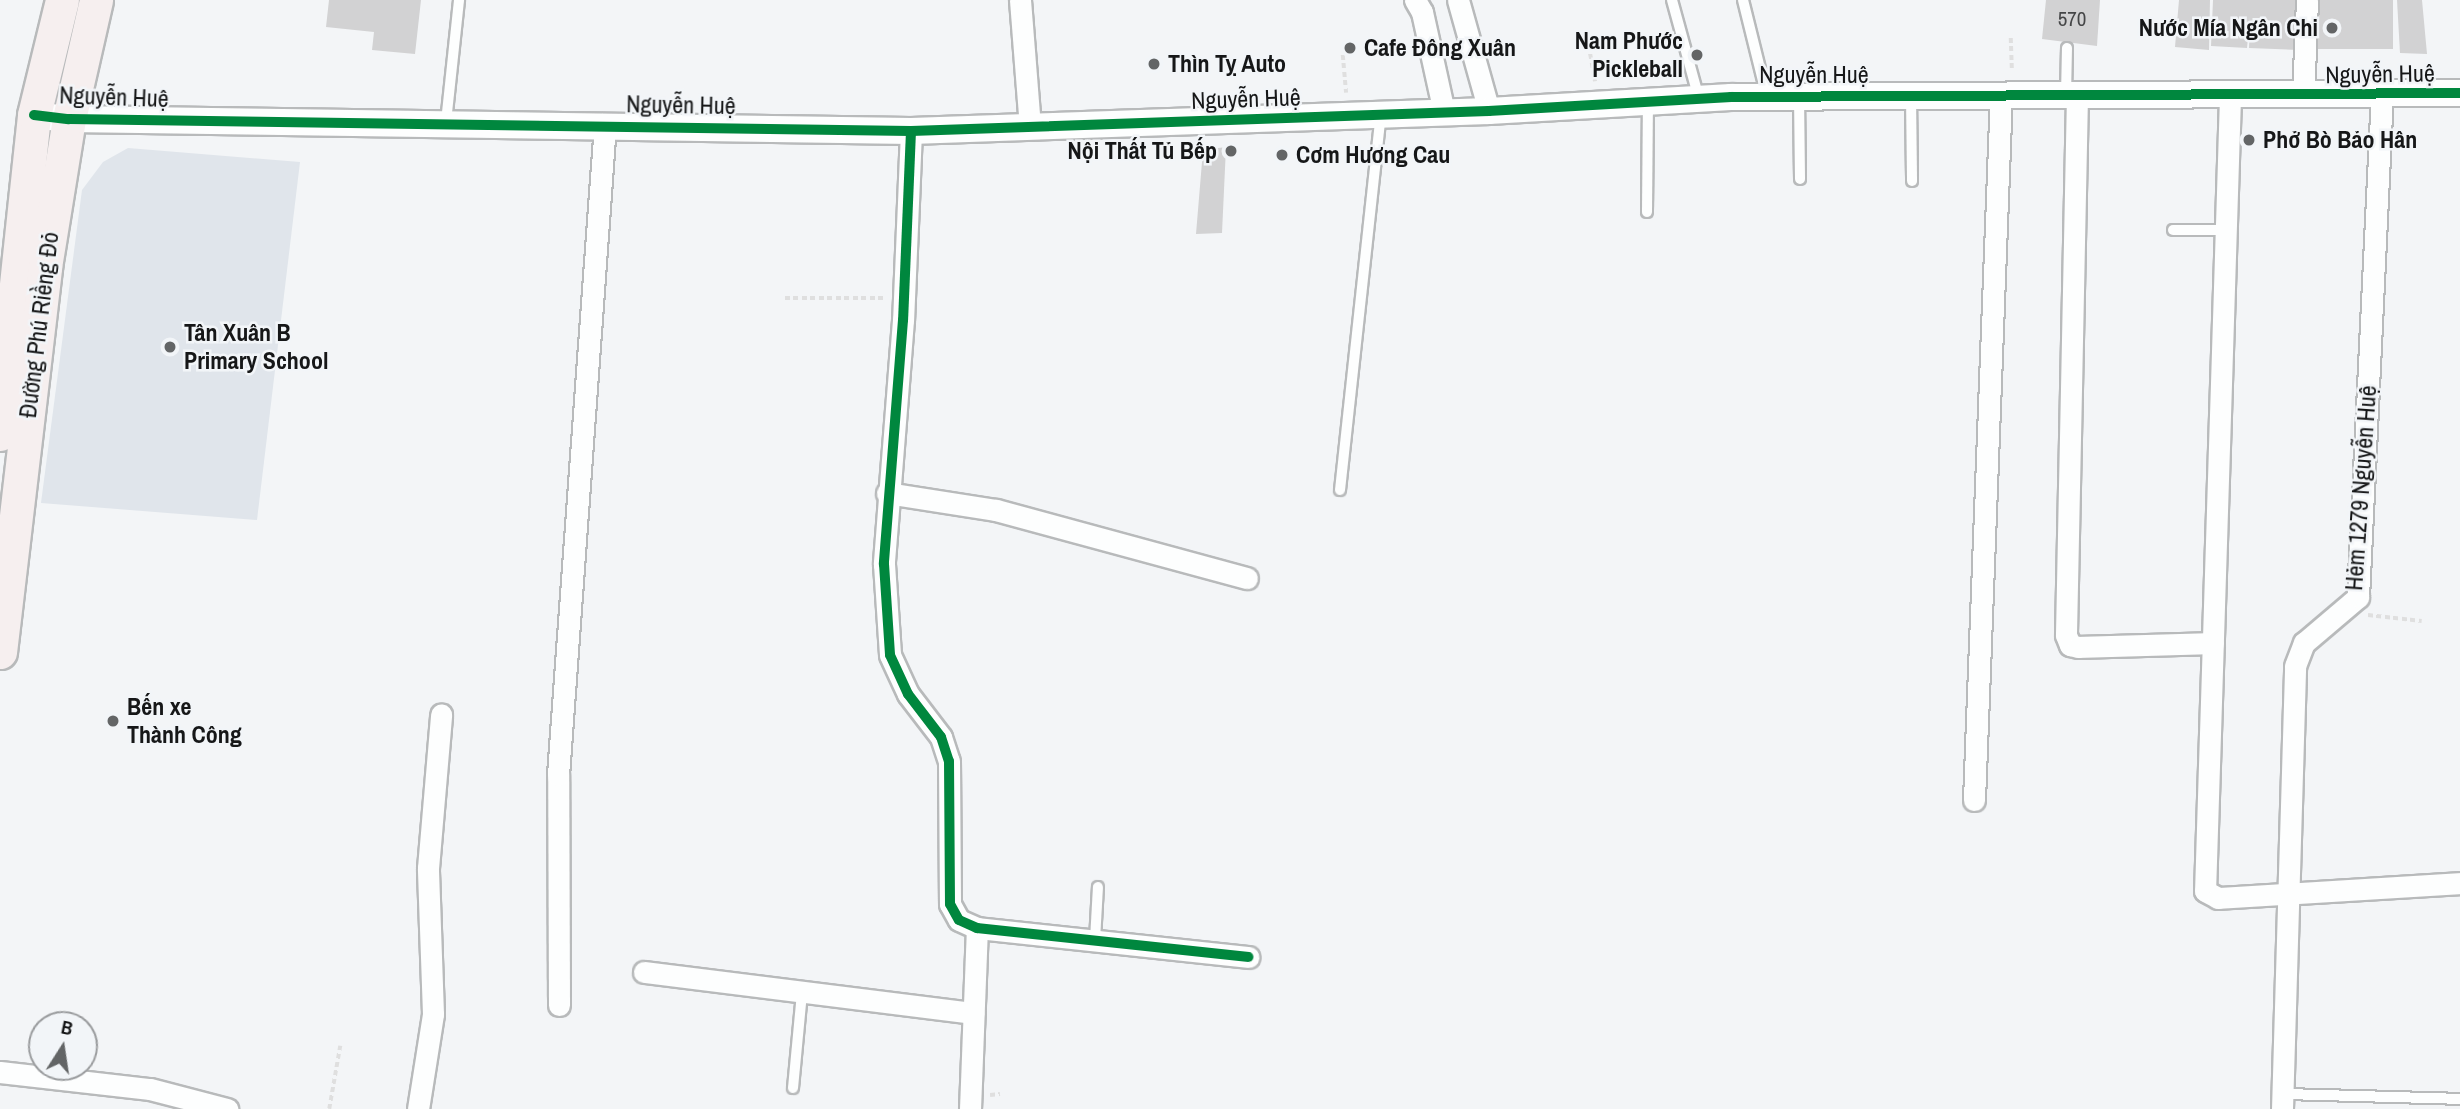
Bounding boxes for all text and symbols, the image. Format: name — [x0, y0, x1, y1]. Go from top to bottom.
house number: 570 — [2058, 6, 2086, 32]
place label: Nước Mía Ngân Chi — [2139, 14, 2318, 42]
marker: Nước Mía Ngân Chi — [2324, 20, 2340, 36]
place label: Nam Phước Pickleball — [1575, 27, 1683, 83]
place label: Cafe Đông Xuân — [1364, 34, 1516, 62]
marker: Cafe Đông Xuân — [1342, 40, 1358, 56]
marker: Nam Phước Pickleball — [1689, 47, 1705, 63]
place label: Thìn Tỵ Auto — [1168, 50, 1287, 78]
marker: Thìn Tỵ Auto — [1146, 56, 1162, 72]
street label: Nguyễn Huệ — [2325, 59, 2435, 89]
street label: Nguyễn Huệ — [1759, 61, 1869, 89]
street label: Nguyễn Huệ — [59, 81, 169, 113]
street label: Nguyễn Huệ — [1191, 83, 1301, 115]
street label: Nguyễn Huệ — [626, 90, 736, 120]
place label: Phở Bò Bảo Hân — [2263, 126, 2417, 154]
marker: Phở Bò Bảo Hân — [2241, 132, 2257, 148]
place label: Nội Thất Tủ Bếp — [1068, 137, 1217, 165]
place label: Cơm Hương Cau — [1296, 141, 1450, 169]
marker: Nội Thất Tủ Bếp — [1223, 143, 1239, 159]
marker: Cơm Hương Cau — [1274, 147, 1290, 163]
street label: Đường Phú Riềng Đỏ — [13, 230, 65, 420]
place label: Tân Xuân B Primary School — [184, 319, 328, 375]
marker: Tân Xuân B Primary School — [162, 339, 178, 355]
street label: Hẻm 1279 Nguyễn Huệ — [2339, 384, 2383, 592]
place label: Bến xe Thành Công — [127, 693, 242, 749]
marker: Bến xe Thành Công — [105, 713, 121, 729]
north arrow — [28, 1011, 98, 1081]
text: B — [59, 1014, 75, 1041]

